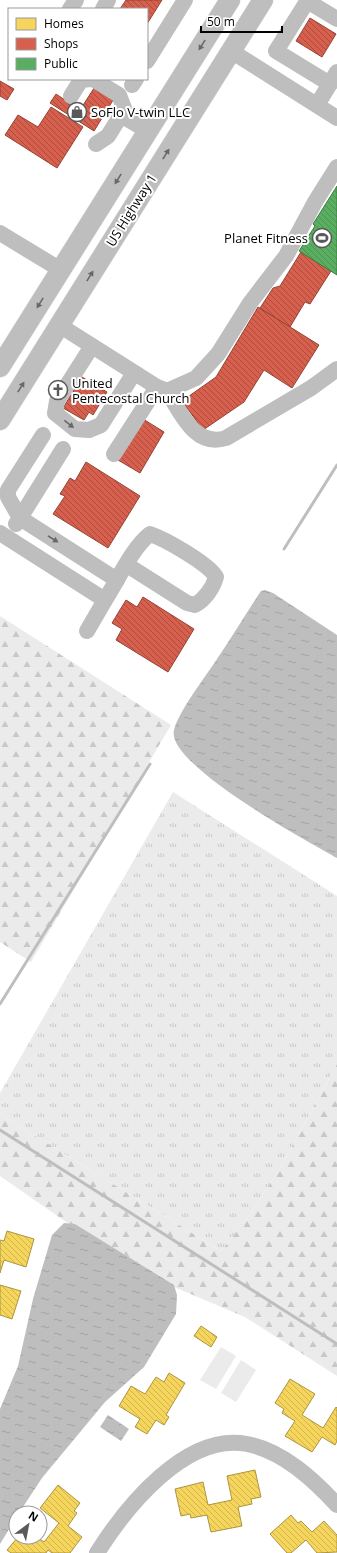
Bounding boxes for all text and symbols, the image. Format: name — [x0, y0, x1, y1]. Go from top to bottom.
legend — [8, 8, 148, 80]
scale bar — [201, 8, 282, 34]
text: 50 m — [207, 13, 235, 30]
text: Homes — [44, 15, 84, 32]
text: Shops — [44, 35, 79, 52]
one-way arrow — [198, 40, 206, 50]
text: Public — [44, 55, 78, 72]
shop icon: SoFlo V-twin LLC — [66, 101, 88, 123]
place label: SoFlo V-twin LLC — [91, 103, 190, 121]
one-way arrow — [162, 149, 170, 159]
street label: US Highway 1 — [102, 170, 160, 250]
one-way arrow — [114, 174, 122, 184]
sports icon: Planet Fitness — [311, 227, 333, 249]
place label: Planet Fitness — [224, 229, 308, 247]
one-way arrow — [86, 270, 93, 282]
one-way arrow — [36, 298, 44, 308]
place label: United Pentecostal Church — [72, 374, 189, 407]
church icon: United Pentecostal Church — [47, 379, 69, 401]
one-way arrow — [17, 381, 24, 392]
one-way arrow — [64, 420, 75, 429]
one-way arrow — [48, 535, 58, 543]
north arrow — [8, 1505, 48, 1545]
text: N — [26, 1507, 41, 1525]

